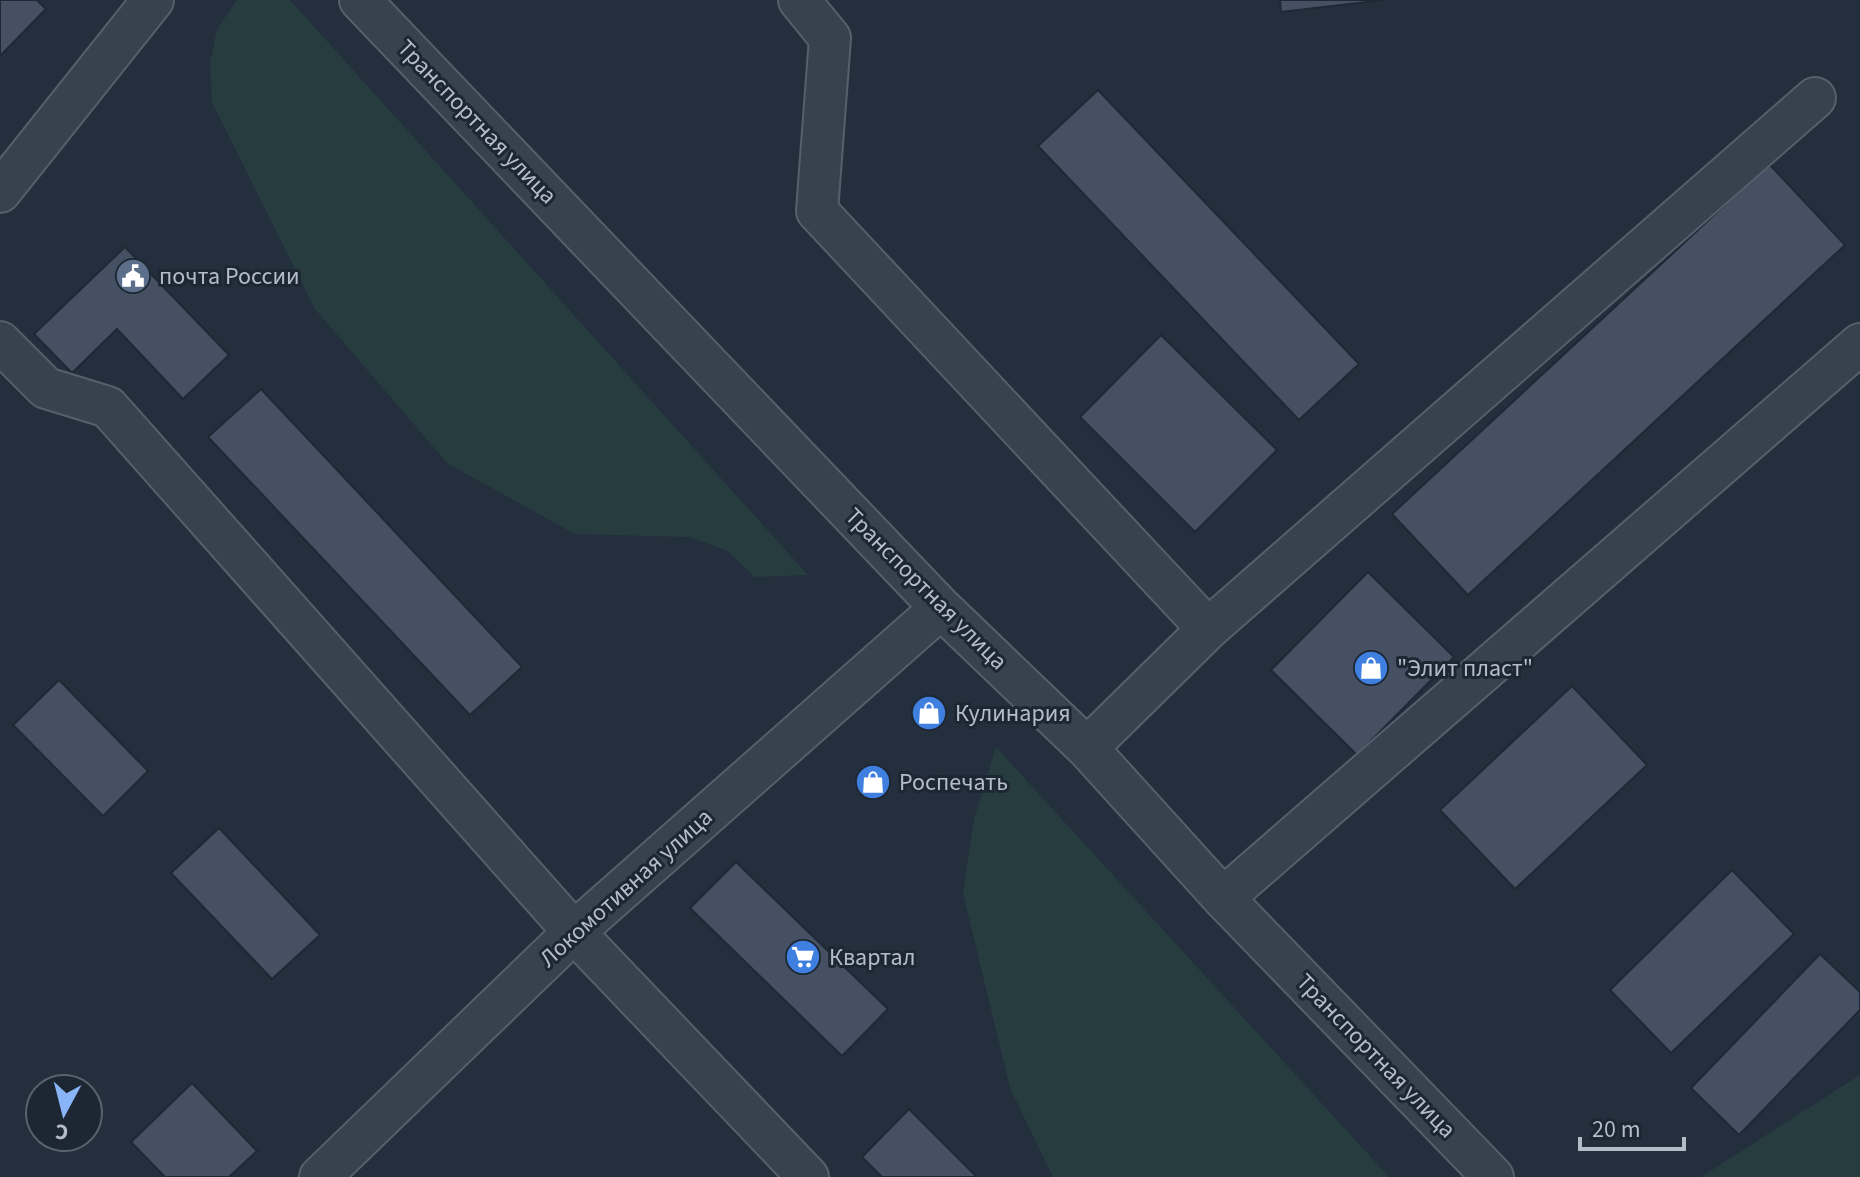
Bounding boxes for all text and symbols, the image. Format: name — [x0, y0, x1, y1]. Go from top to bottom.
street label: Транспортная улица — [389, 32, 565, 212]
public building icon: почта России — [114, 257, 152, 295]
place label: почта России — [159, 259, 300, 294]
street label: Транспортная улица — [837, 500, 1015, 678]
shop icon: "Элит пласт" — [1352, 649, 1390, 687]
place label: "Элит пласт" — [1397, 651, 1533, 686]
shop icon: Кулинария — [910, 694, 948, 732]
place label: Кулинария — [955, 696, 1071, 731]
shop icon: Роспечать — [854, 763, 892, 801]
place label: Роспечать — [899, 765, 1008, 800]
street label: Локомотивная улица — [531, 800, 721, 976]
supermarket icon: Квартал — [784, 938, 822, 976]
place label: Квартал — [829, 940, 915, 975]
street label: Транспортная улица — [1288, 966, 1464, 1146]
north arrow — [24, 1073, 104, 1153]
scale bar — [1580, 1101, 1684, 1151]
text: 20 m — [1592, 1112, 1641, 1147]
text: С — [53, 1115, 70, 1149]

